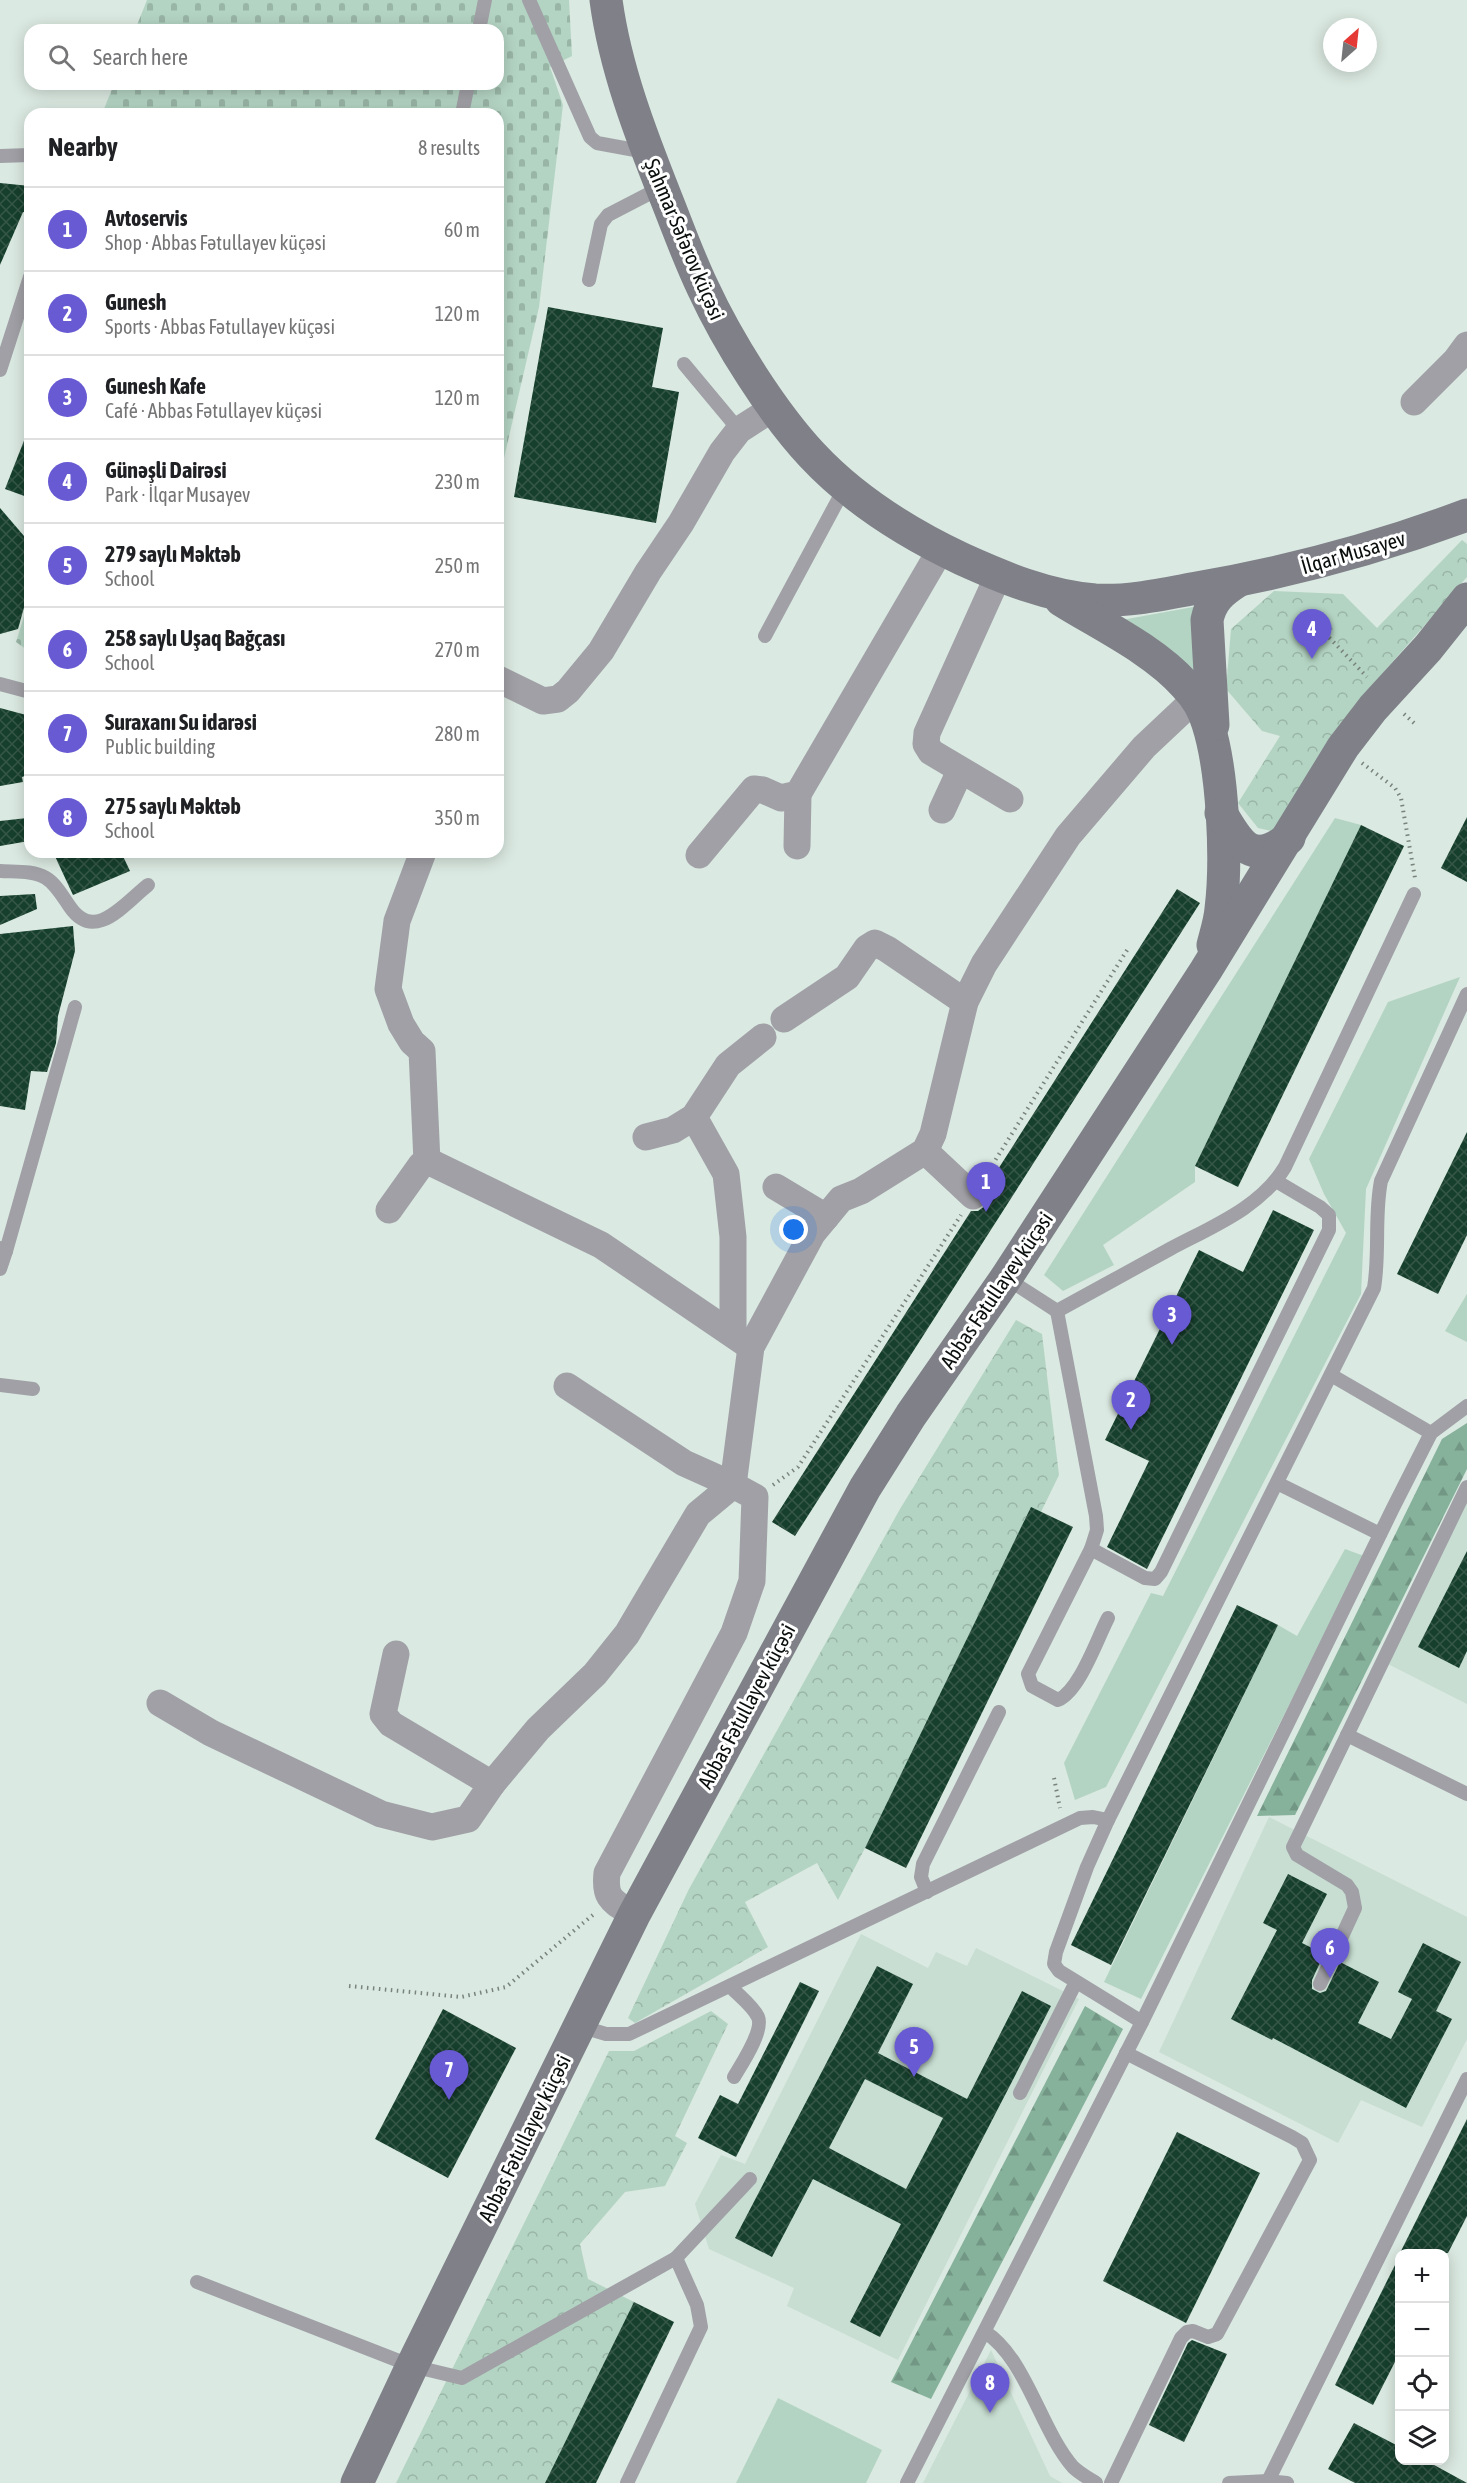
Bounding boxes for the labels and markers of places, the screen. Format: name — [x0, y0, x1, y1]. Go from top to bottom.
pin: 4 — [1292, 610, 1332, 659]
pin: 1 — [966, 1162, 1006, 1212]
pin: 3 — [1152, 1296, 1192, 1345]
pin: 2 — [1112, 1380, 1150, 1430]
pin: 6 — [1310, 1928, 1350, 1978]
pin: 5 — [894, 2028, 934, 2077]
pin: 7 — [430, 2050, 468, 2100]
pin: 8 — [970, 2364, 1010, 2413]

